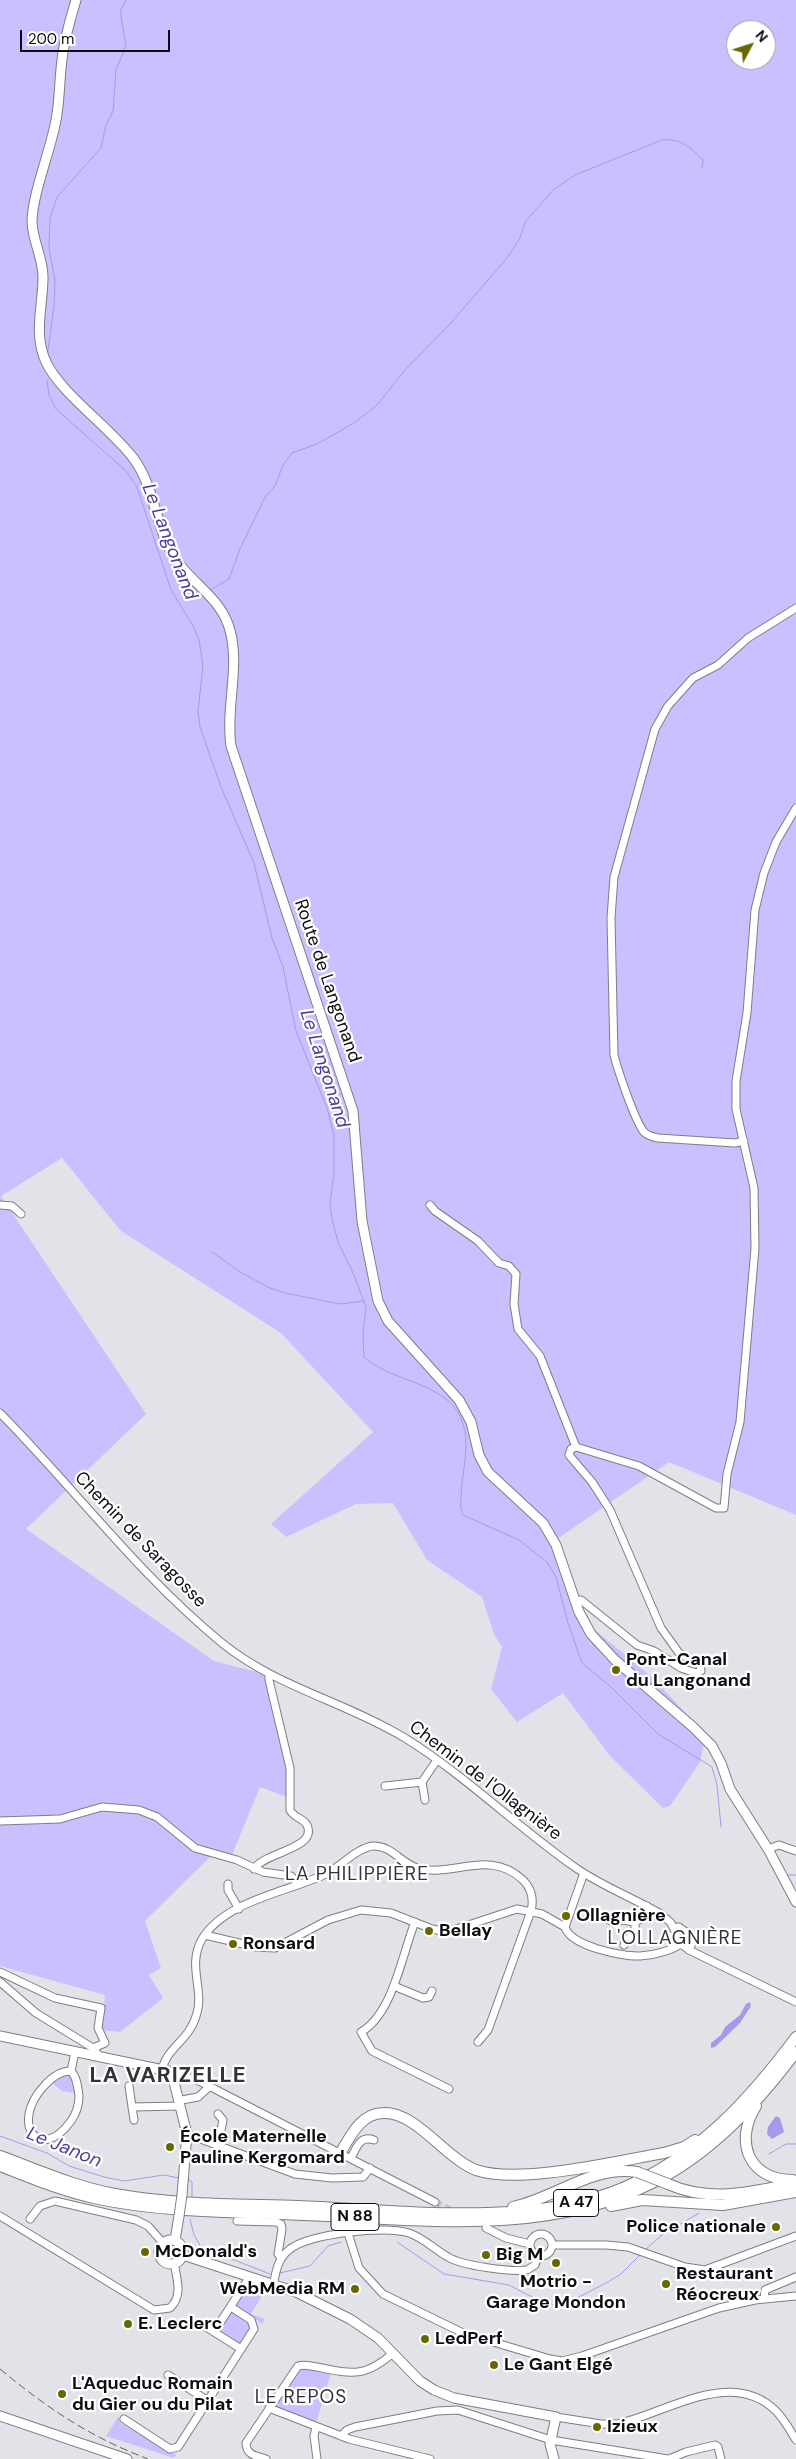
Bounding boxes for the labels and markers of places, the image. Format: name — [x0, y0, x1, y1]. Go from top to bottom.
place label: Pont-Canal du Langonand — [626, 1649, 751, 1692]
marker: Pont-Canal du Langonand — [610, 1664, 622, 1676]
place label: Ollagnière — [576, 1905, 666, 1927]
marker: Ollagnière — [560, 1910, 572, 1922]
place label: Bellay — [439, 1920, 492, 1942]
marker: Bellay — [423, 1925, 435, 1937]
place label: Ronsard — [243, 1933, 315, 1955]
marker: Ronsard — [227, 1938, 239, 1950]
place label: École Maternelle Pauline Kergomard — [180, 2126, 345, 2168]
marker: École Maternelle Pauline Kergomard — [164, 2141, 176, 2153]
place label: Police nationale — [626, 2216, 766, 2238]
marker: Police nationale — [770, 2221, 782, 2233]
place label: McDonald's — [155, 2241, 257, 2263]
place label: Big M — [496, 2244, 543, 2266]
marker: McDonald's — [139, 2246, 151, 2258]
marker: Big M — [480, 2249, 492, 2261]
marker: Motrio - Garage Mondon — [550, 2257, 562, 2269]
place label: Restaurant Réocreux — [676, 2263, 773, 2306]
place label: Motrio - Garage Mondon — [486, 2271, 626, 2314]
place label: WebMedia RM — [219, 2278, 345, 2300]
marker: Restaurant Réocreux — [660, 2278, 672, 2290]
marker: WebMedia RM — [349, 2283, 361, 2295]
place label: E. Leclerc — [138, 2313, 222, 2335]
marker: E. Leclerc — [122, 2318, 134, 2330]
place label: LedPerf — [435, 2328, 503, 2350]
marker: LedPerf — [419, 2333, 431, 2345]
place label: Le Gant Elgé — [504, 2354, 613, 2376]
marker: Le Gant Elgé — [488, 2359, 500, 2371]
place label: L'Aqueduc Romain du Gier ou du Pilat — [72, 2373, 233, 2416]
marker: L'Aqueduc Romain du Gier ou du Pilat — [56, 2388, 68, 2400]
place label: Izieux — [607, 2416, 658, 2438]
marker: Izieux — [591, 2421, 603, 2433]

